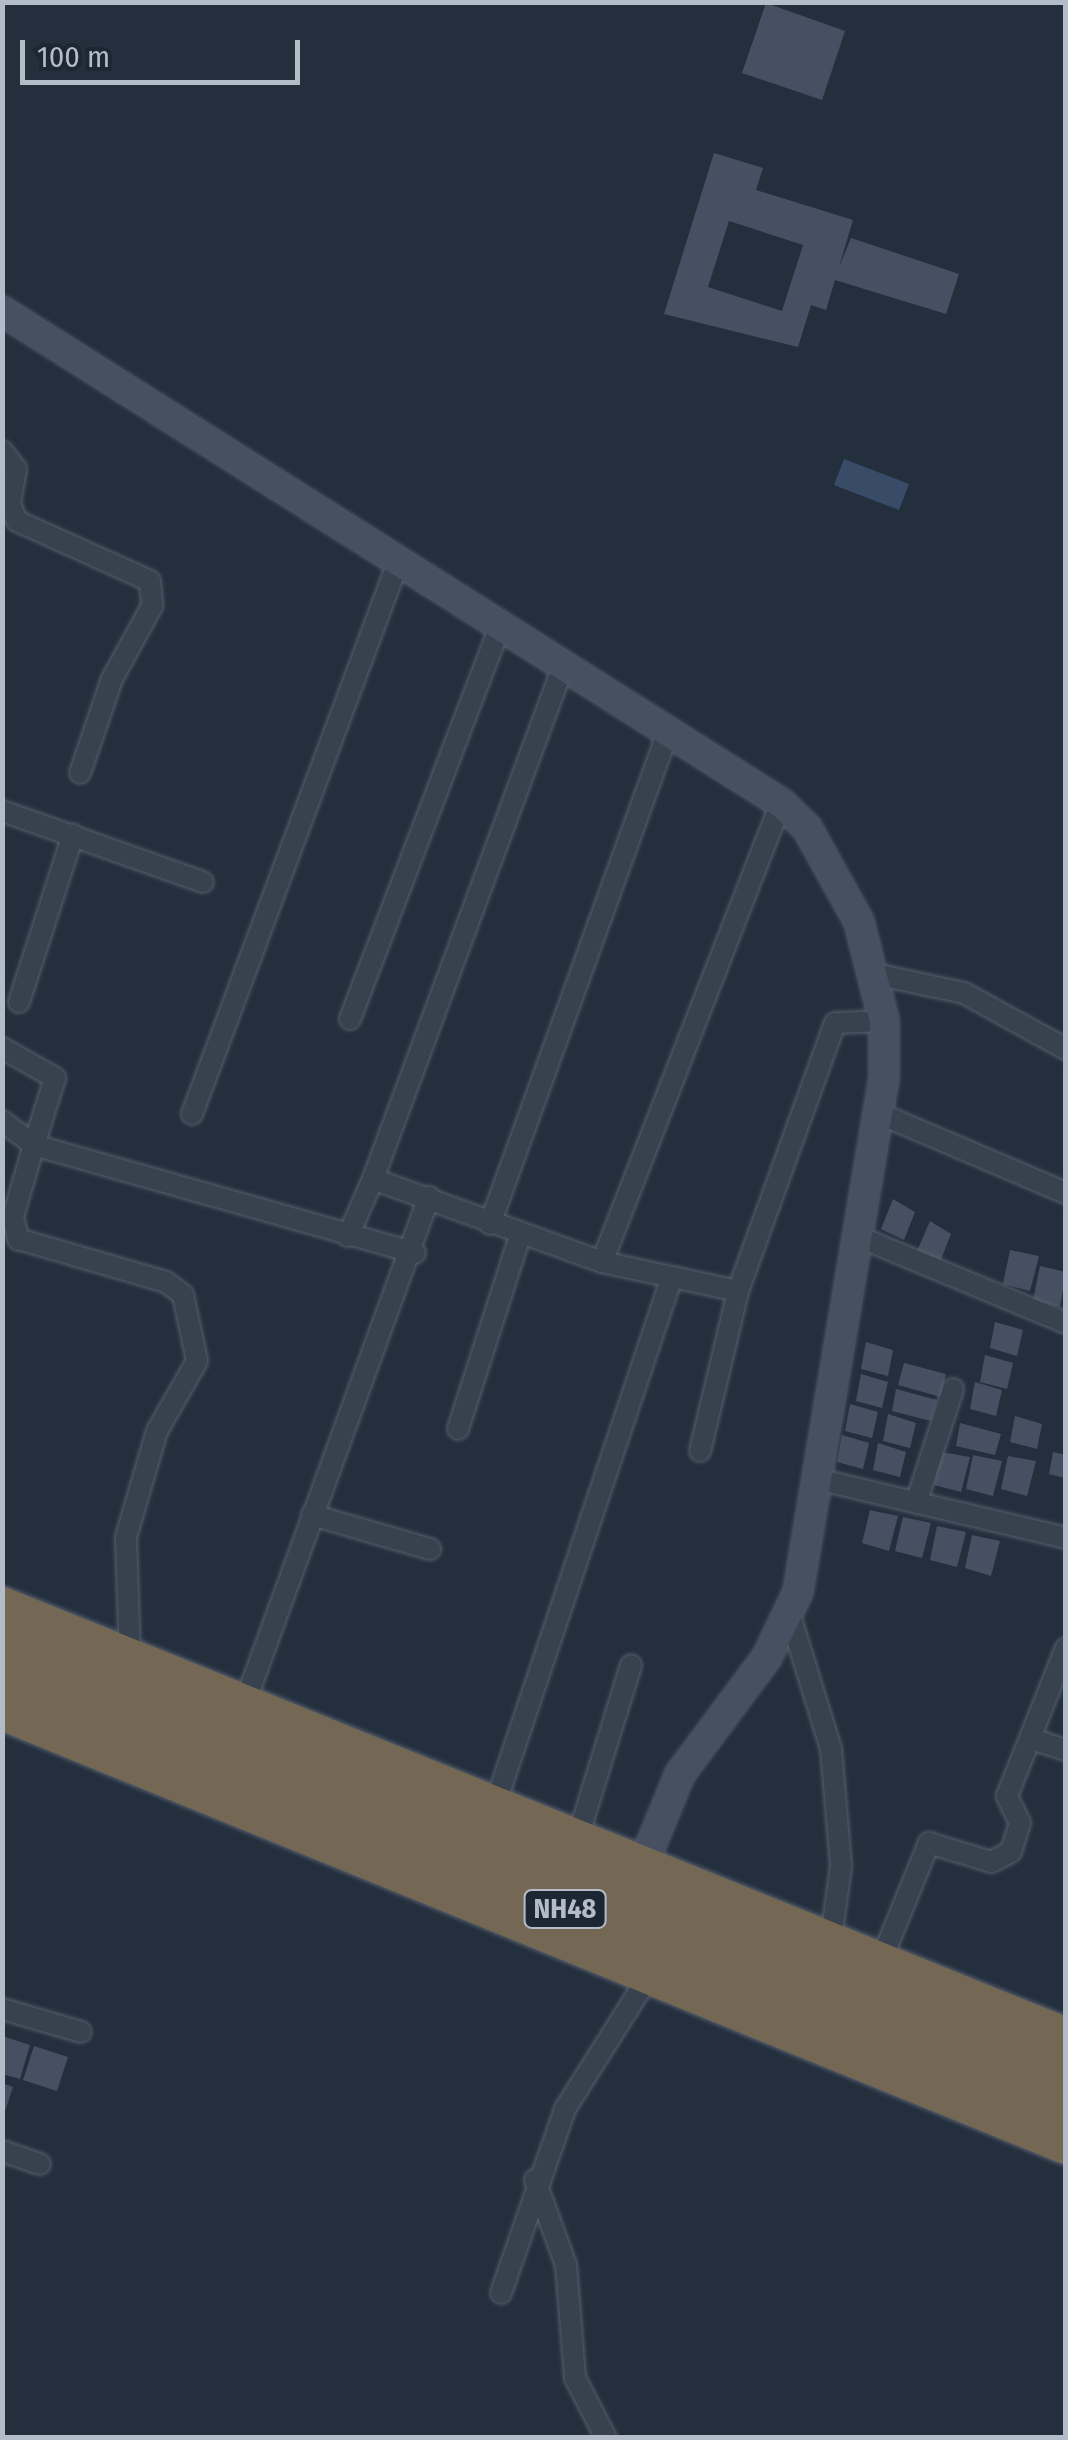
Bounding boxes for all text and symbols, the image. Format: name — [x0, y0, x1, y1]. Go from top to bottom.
scale bar — [25, 20, 305, 82]
text: 100 m — [37, 39, 110, 75]
road number: NH48 — [522, 1886, 608, 1932]

